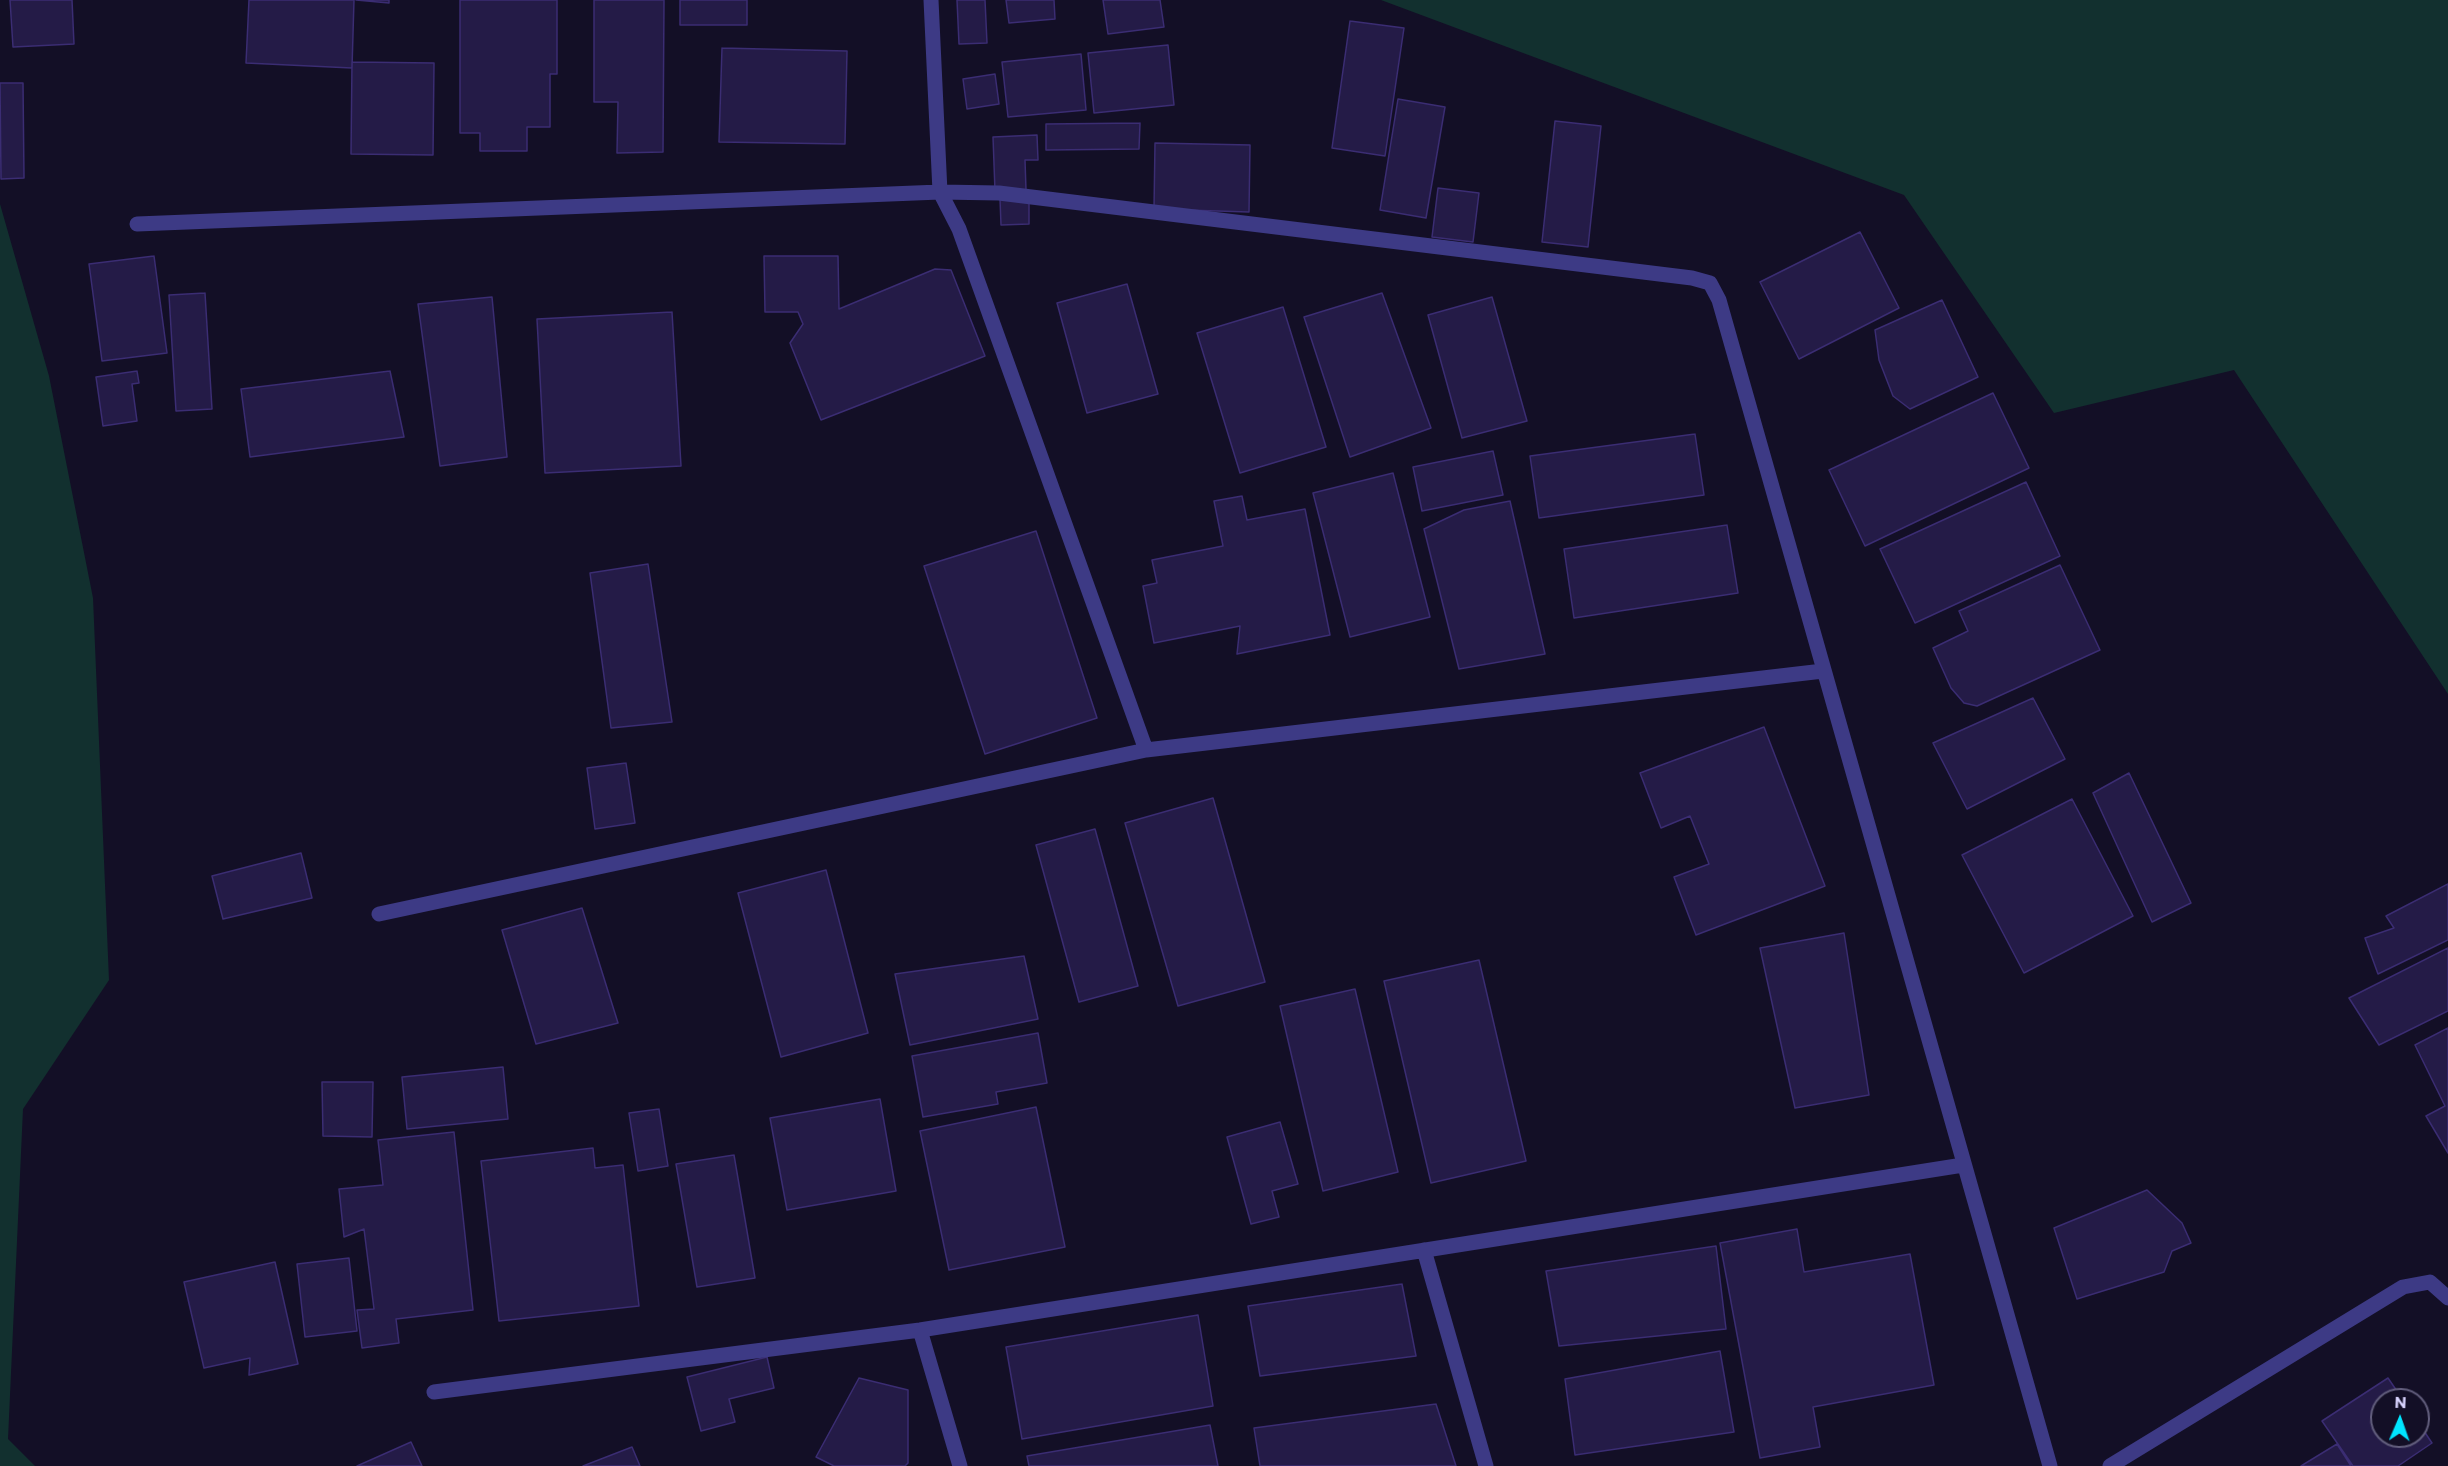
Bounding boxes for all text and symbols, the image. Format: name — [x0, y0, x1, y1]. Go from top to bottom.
north arrow — [2370, 1388, 2430, 1448]
text: N — [2394, 1392, 2407, 1411]

